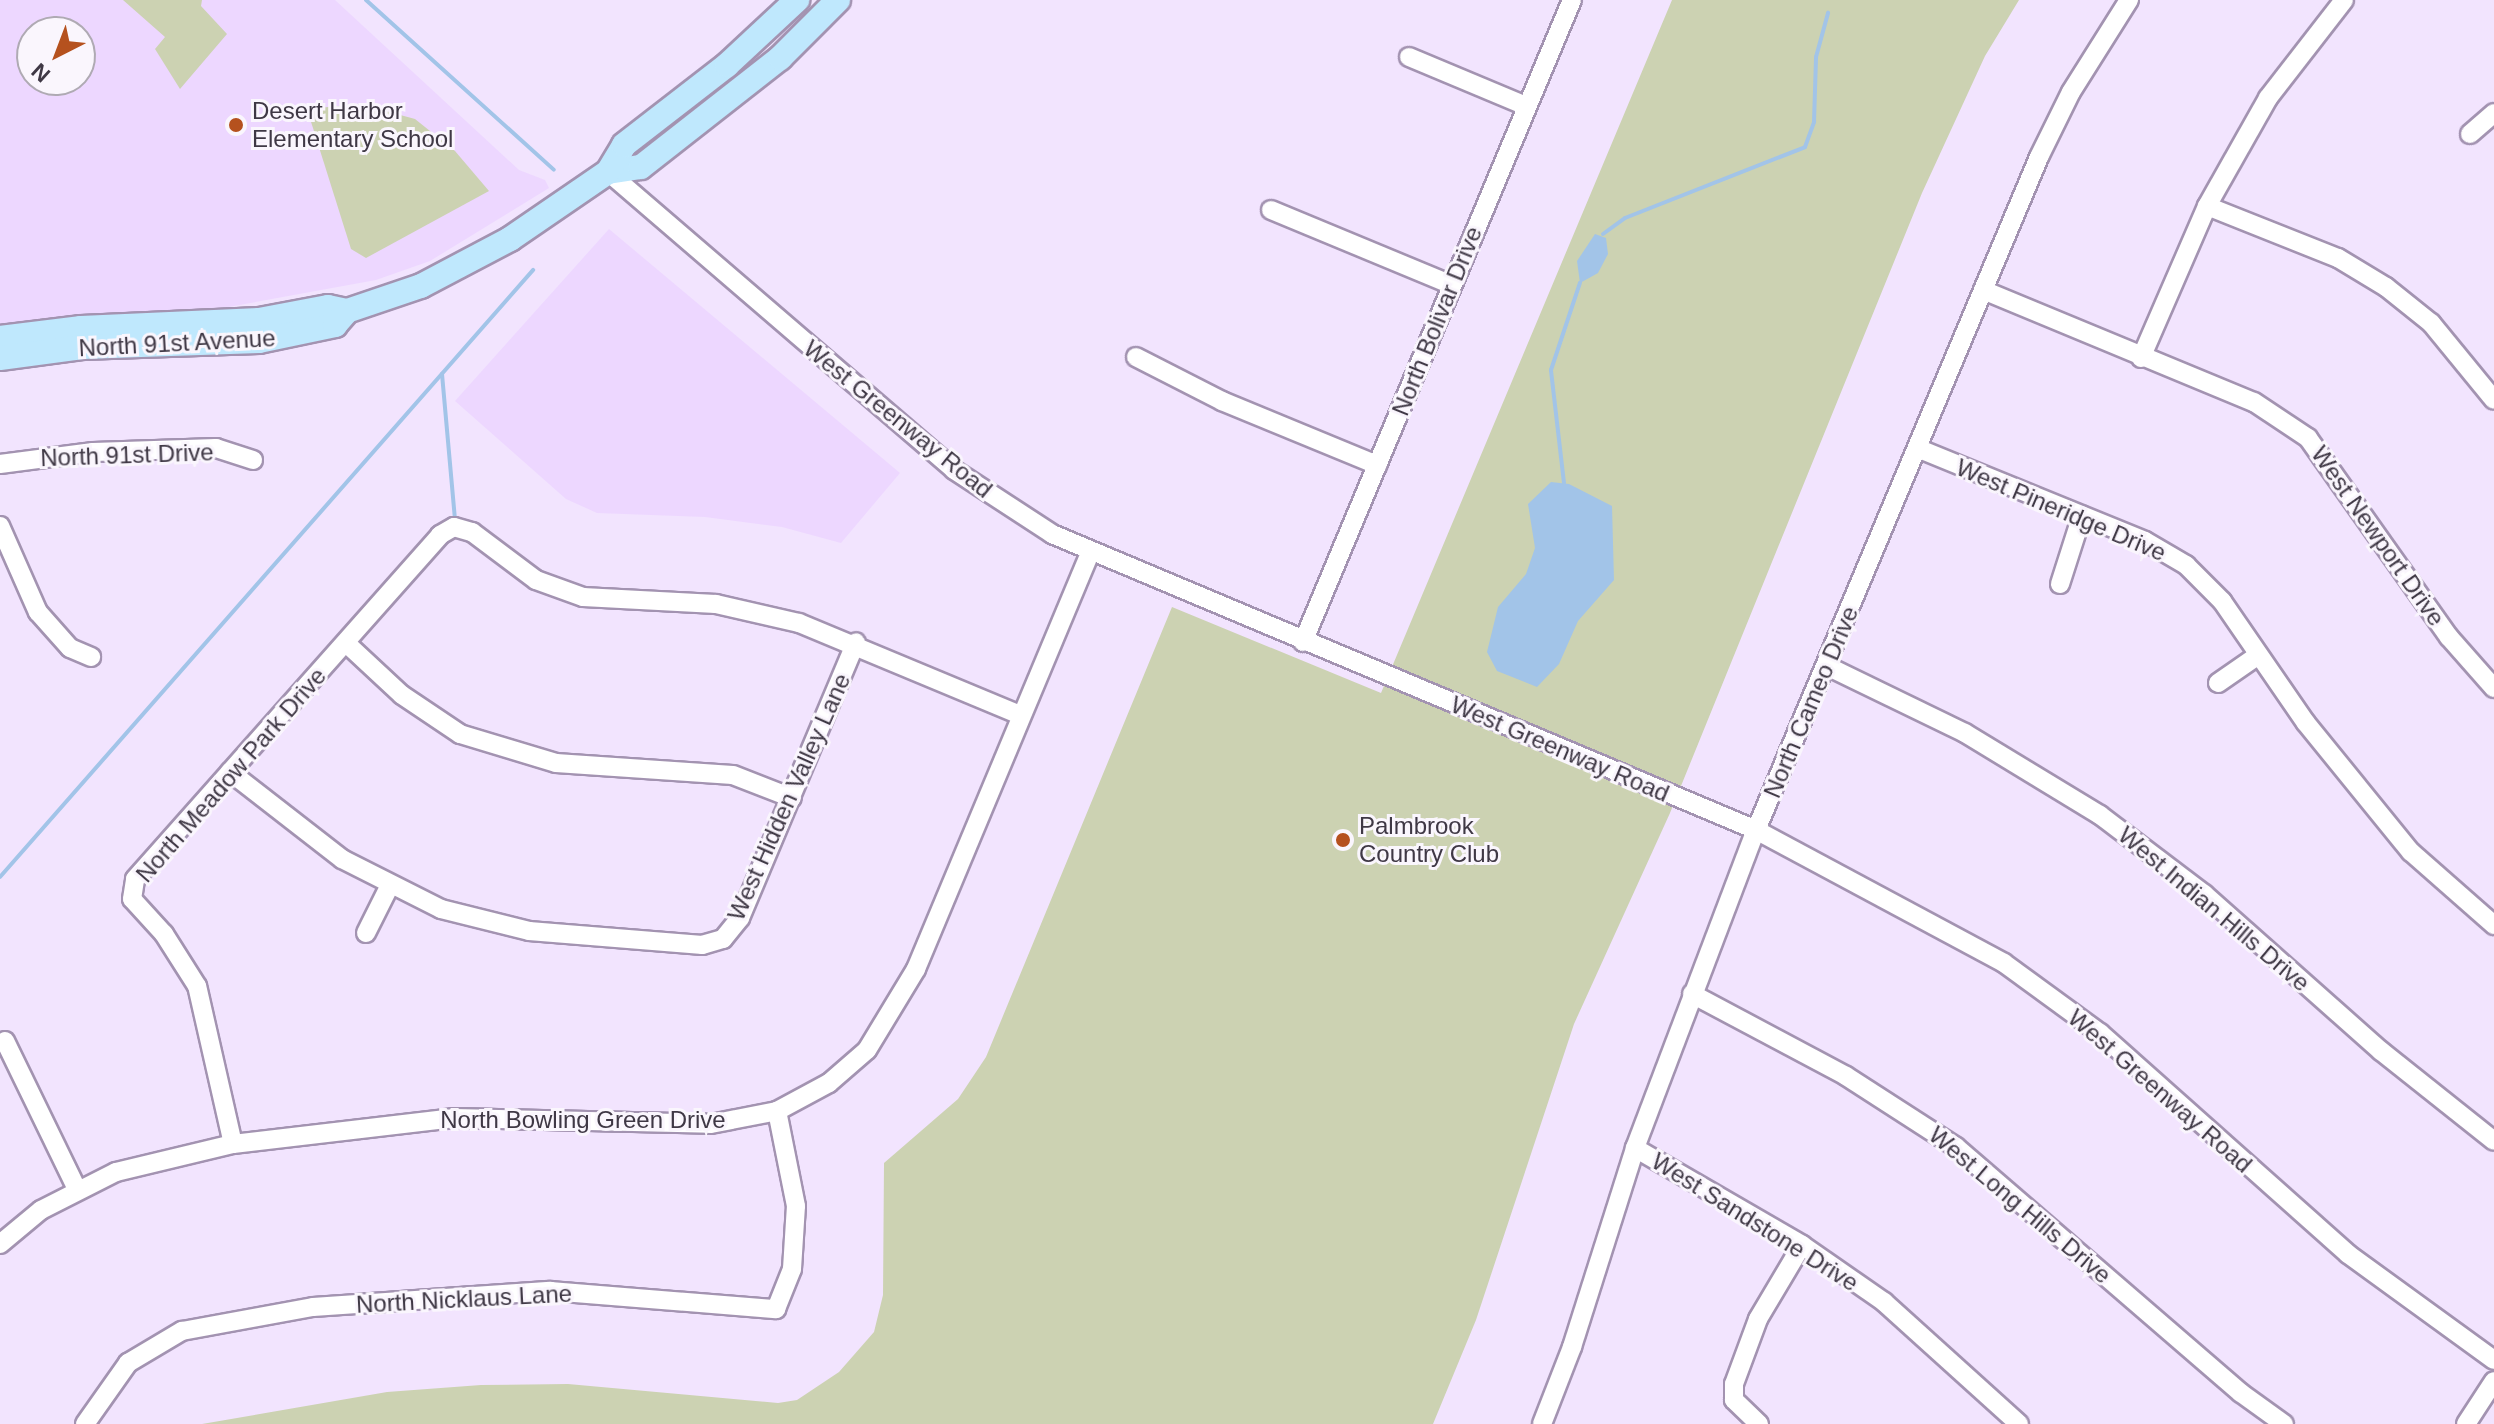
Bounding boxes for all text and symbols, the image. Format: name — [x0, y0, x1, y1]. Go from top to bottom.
north arrow — [16, 16, 96, 96]
text: N — [27, 58, 55, 87]
place label: Desert Harbor Elementary School — [252, 97, 453, 153]
marker: Desert Harbor Elementary School — [227, 116, 245, 134]
street label: North Bolivar Drive — [1386, 222, 1488, 420]
street label: North 91st Avenue — [77, 323, 277, 363]
street label: West Greenway Road — [798, 334, 998, 504]
street label: North 91st Drive — [40, 438, 214, 472]
street label: West Newport Drive — [2305, 441, 2451, 631]
street label: West Pineridge Drive — [1952, 453, 2170, 567]
street label: North Cameo Drive — [1758, 602, 1864, 802]
street label: North Meadow Park Drive — [130, 662, 332, 888]
street label: West Hidden Valley Lane — [721, 669, 857, 925]
street label: West Greenway Road — [1447, 690, 1673, 808]
place label: Palmbrook Country Club — [1359, 812, 1499, 868]
street label: West Indian Hills Drive — [2112, 821, 2316, 997]
marker: Palmbrook Country Club — [1334, 831, 1352, 849]
street label: West Greenway Road — [2062, 1003, 2258, 1179]
street label: North Bowling Green Drive — [440, 1106, 726, 1134]
street label: West Long Hills Drive — [1923, 1120, 2117, 1290]
street label: West Sandstone Drive — [1646, 1147, 1864, 1297]
street label: North Nicklaus Lane — [355, 1279, 573, 1319]

